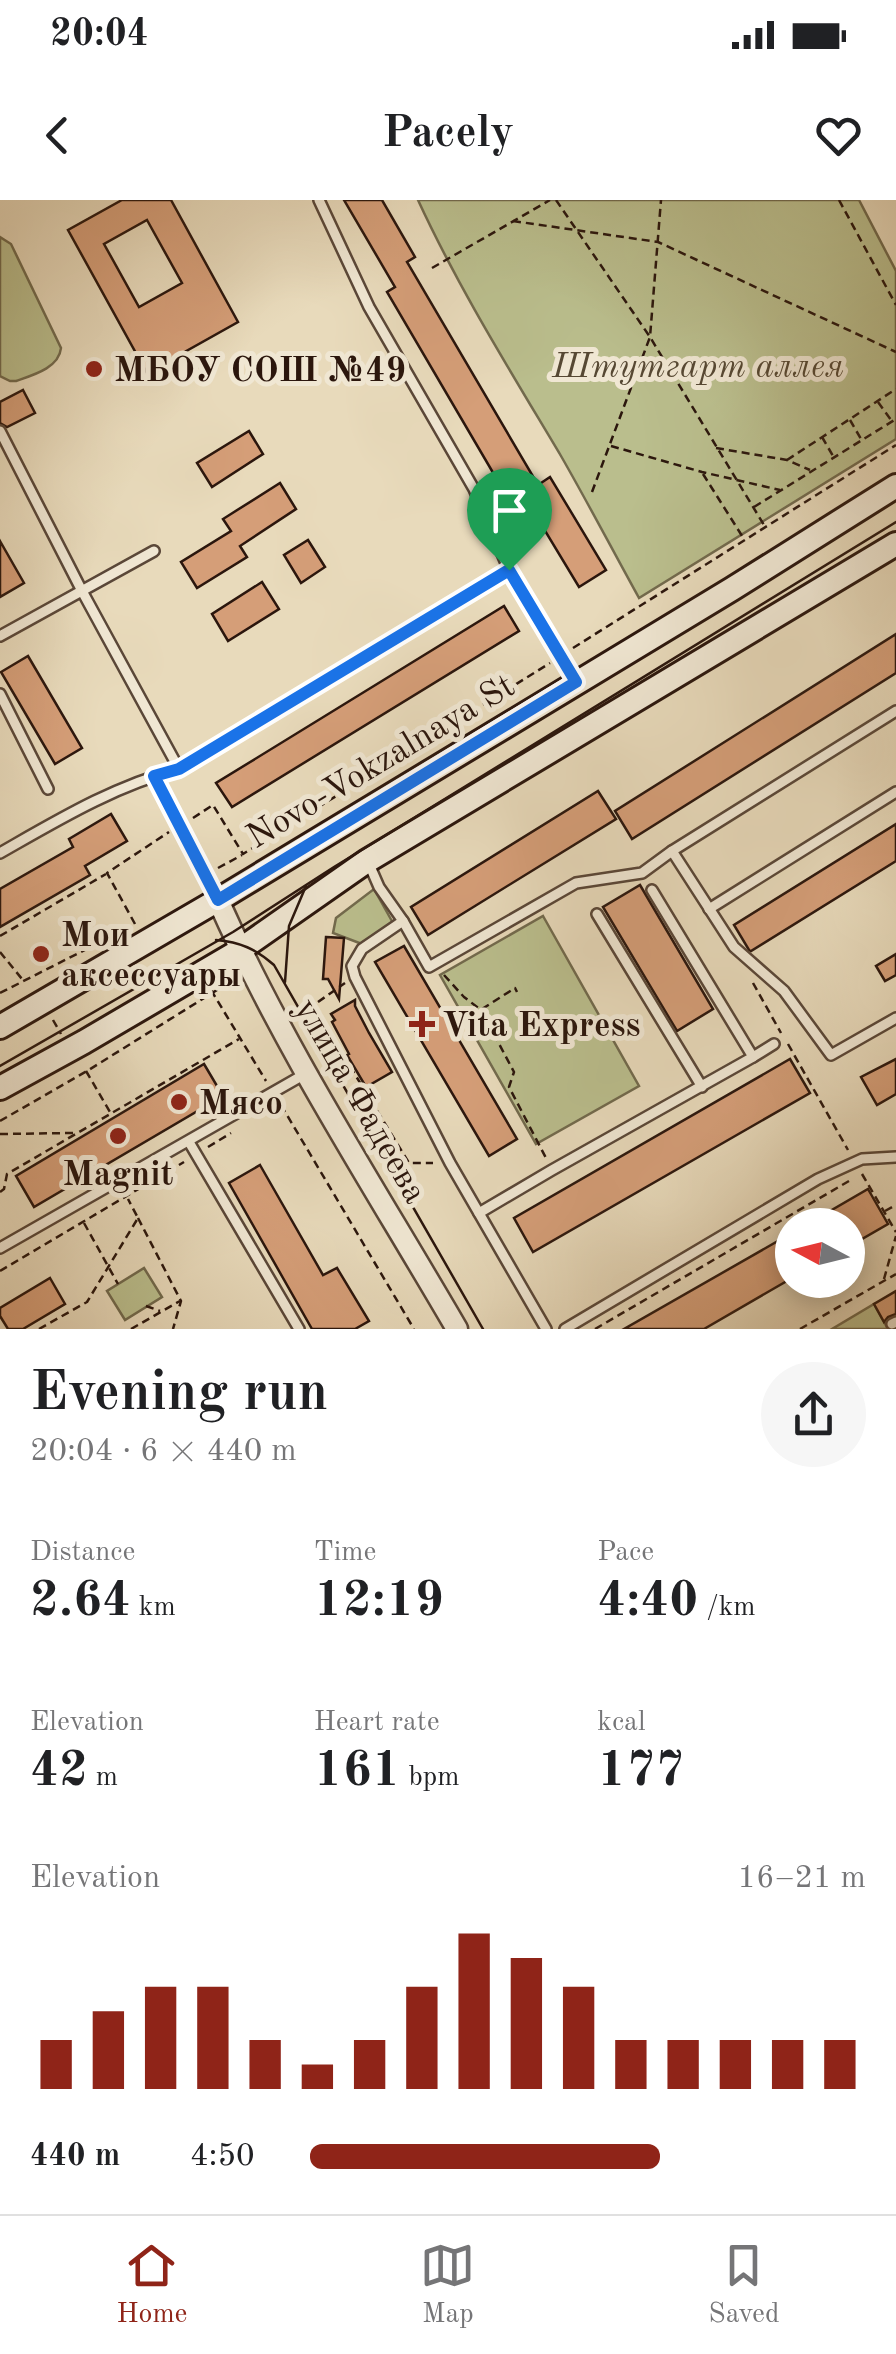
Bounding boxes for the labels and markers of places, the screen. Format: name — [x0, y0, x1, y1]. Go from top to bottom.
place label: МБОУ СОШ №49 — [114, 354, 406, 389]
marker: МБОУ СОШ №49 — [83, 358, 105, 380]
pin — [467, 468, 552, 571]
place label: Мои аксессуары — [61, 919, 241, 994]
marker: Мои аксессуары — [30, 943, 52, 965]
place label: Vita Express — [442, 1009, 641, 1044]
marker: Vita Express — [411, 1013, 433, 1035]
place label: Мясо — [199, 1087, 283, 1122]
marker: Мясо — [168, 1091, 190, 1113]
marker: Magnit — [107, 1125, 129, 1147]
place label: Magnit — [63, 1158, 173, 1193]

